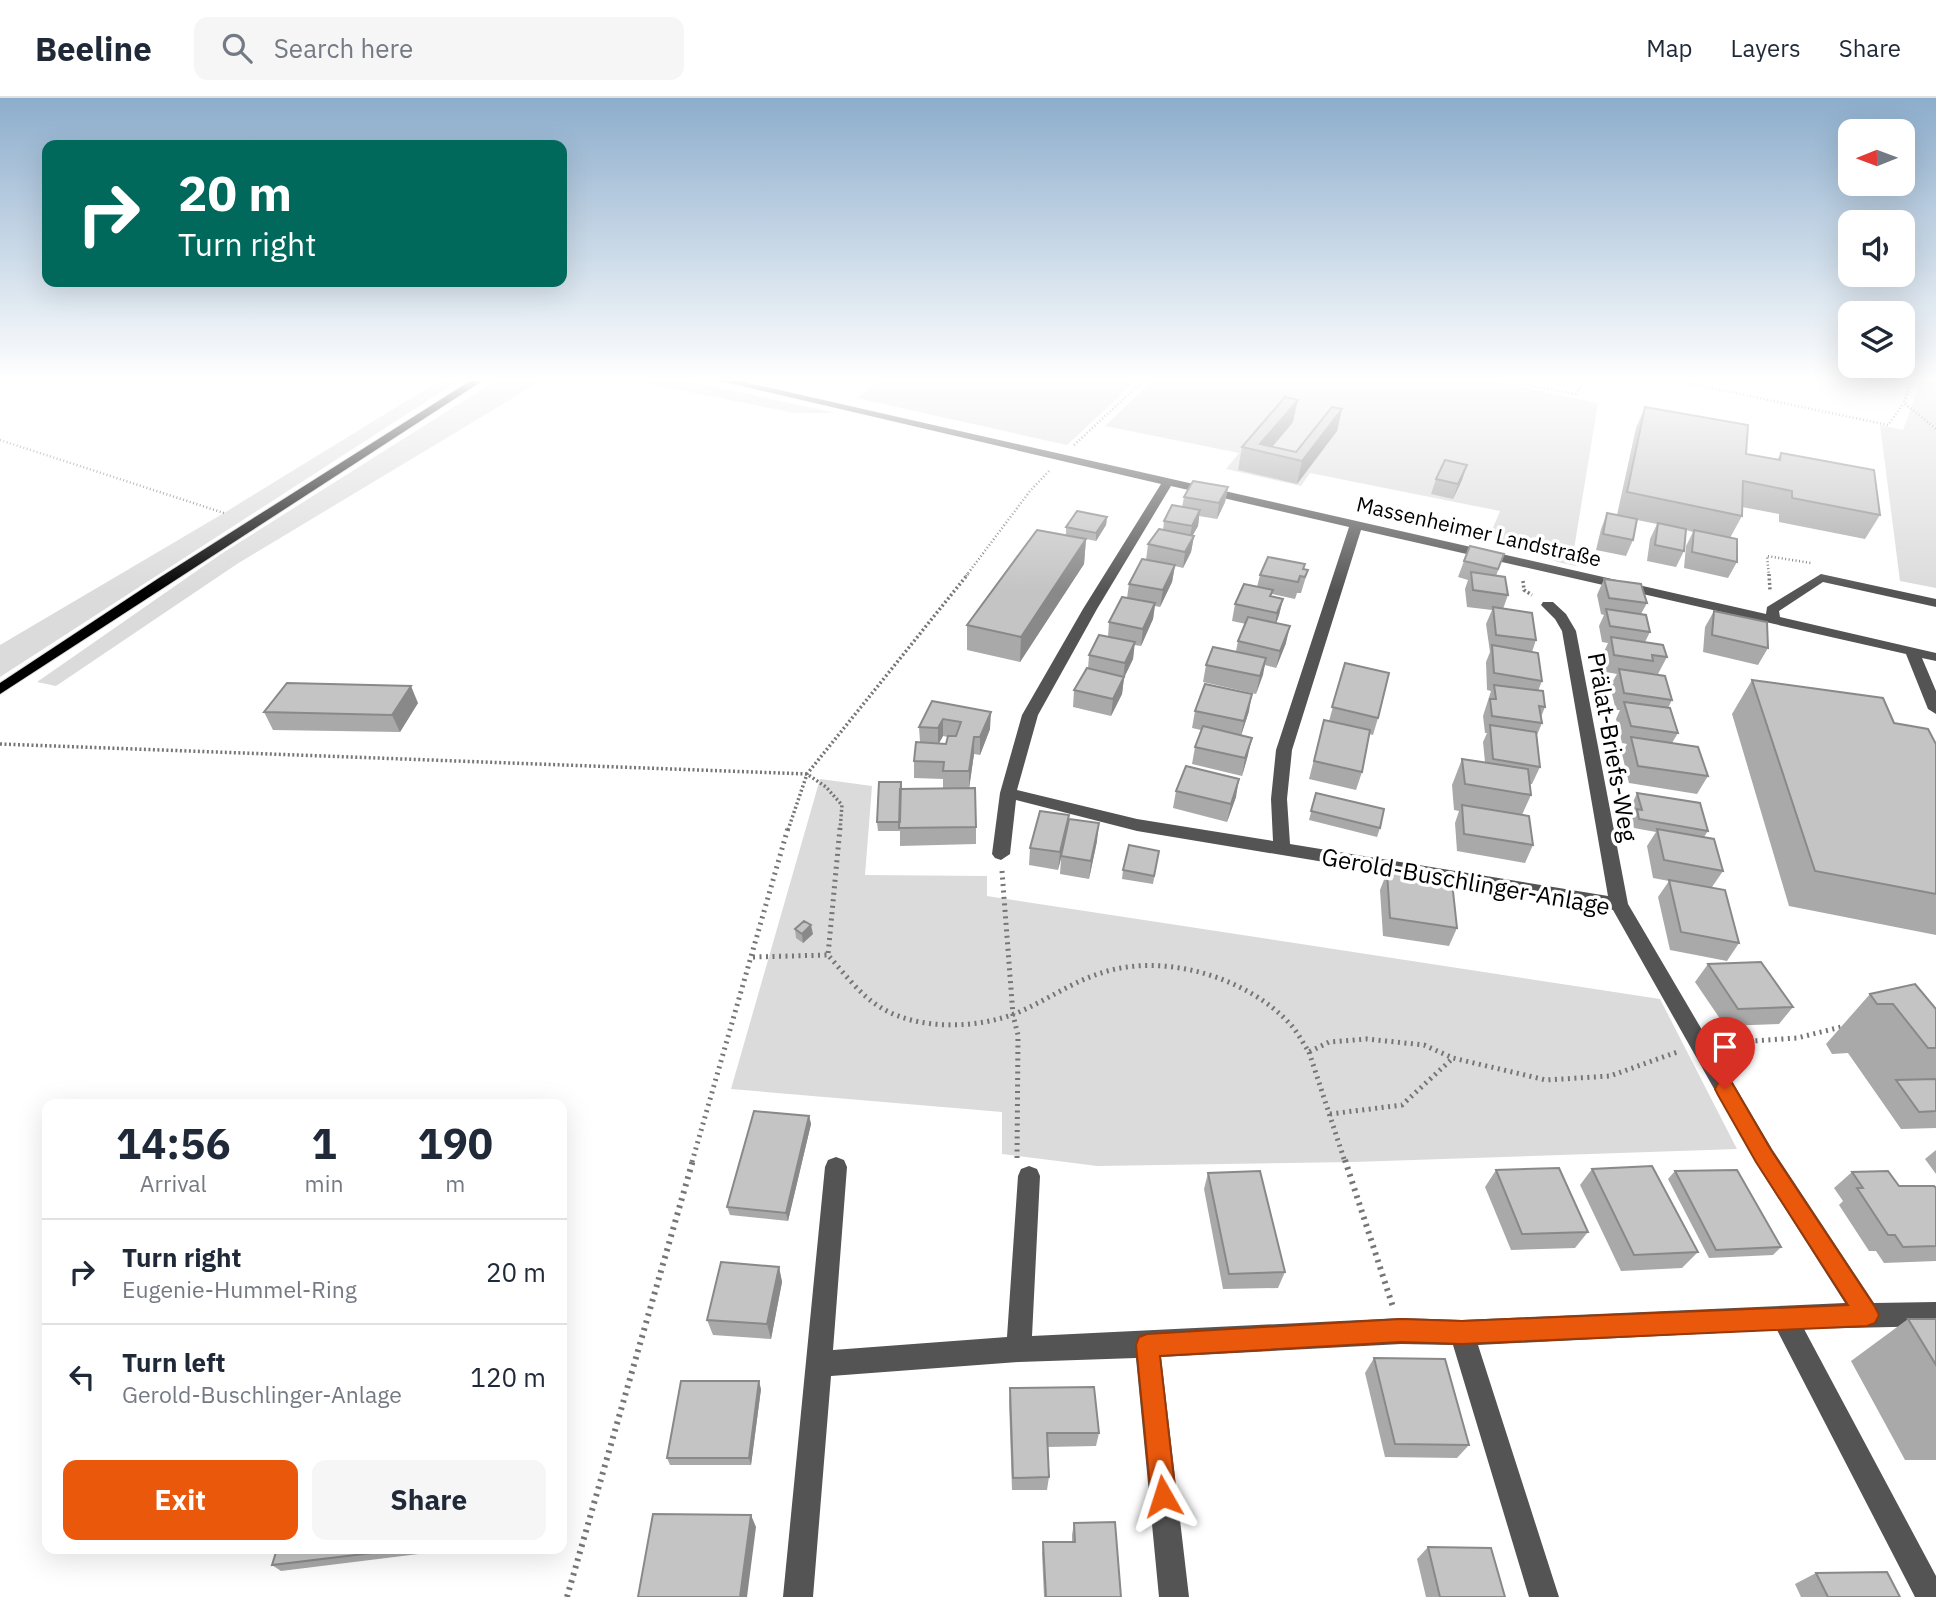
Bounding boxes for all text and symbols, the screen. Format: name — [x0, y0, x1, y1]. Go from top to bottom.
search box — [194, 17, 684, 80]
text: Beeline — [35, 27, 152, 70]
icon: search — [218, 29, 256, 67]
text: Search here — [274, 31, 413, 65]
text: Map — [1646, 32, 1693, 64]
text: Layers — [1731, 32, 1801, 64]
text: Share — [1839, 32, 1901, 64]
north arrow — [1838, 119, 1914, 196]
map controls — [1838, 119, 1915, 378]
text: 20 m — [178, 161, 292, 224]
icon: right — [63, 168, 154, 259]
button: sound — [1838, 210, 1915, 287]
text: Turn right — [178, 223, 316, 265]
button: layers — [1838, 301, 1915, 378]
street label: Massenheimer Landstraße — [1354, 489, 1604, 573]
street label: Prälat-Briefs-Weg — [1581, 650, 1645, 845]
street label: Gerold-Buschlinger-Anlage — [1319, 840, 1613, 922]
pin — [1695, 1017, 1755, 1089]
icon: arrive — [1706, 1028, 1744, 1066]
text: 14:56 — [116, 1116, 231, 1171]
text: 1 — [311, 1116, 337, 1171]
text: 190 — [417, 1116, 493, 1171]
text: Arrival — [140, 1168, 207, 1198]
text: min — [305, 1168, 343, 1198]
text: m — [445, 1168, 465, 1198]
text: Turn right — [122, 1240, 241, 1274]
icon: right — [63, 1253, 101, 1291]
text: 20 m — [486, 1255, 546, 1289]
text: Eugenie-Hummel-Ring — [122, 1274, 357, 1304]
text: Turn left — [122, 1345, 225, 1379]
icon: left — [63, 1358, 101, 1396]
text: 120 m — [470, 1360, 546, 1394]
text: Gerold-Buschlinger-Anlage — [122, 1379, 402, 1409]
position arrow — [1126, 1459, 1200, 1533]
button: Exit — [63, 1460, 298, 1540]
button: Share — [312, 1460, 546, 1540]

